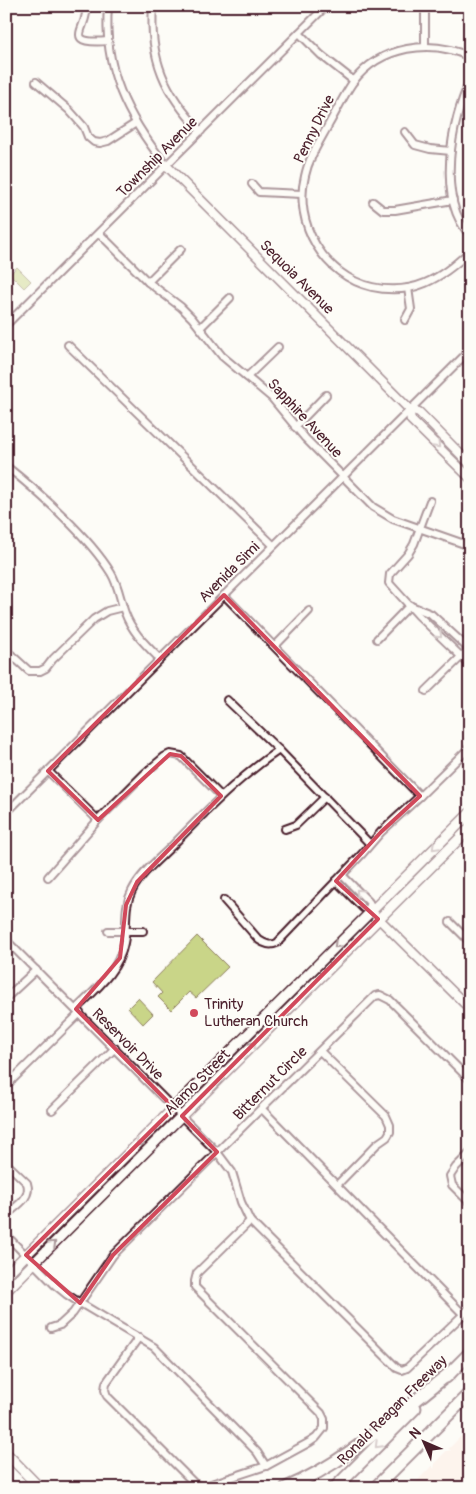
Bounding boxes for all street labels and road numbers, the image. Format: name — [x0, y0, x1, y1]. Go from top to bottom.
street label: Penny Drive — [290, 91, 339, 167]
street label: Township Avenue — [113, 112, 202, 202]
street label: Sequoia Avenue — [255, 236, 338, 319]
street label: Sapphire Avenue — [263, 375, 347, 462]
street label: Avenida Simi — [195, 538, 264, 607]
street label: Reservoir Drive — [88, 1005, 168, 1085]
street label: Bitternut Circle — [229, 1042, 312, 1124]
street label: Alamo Street — [160, 1045, 235, 1119]
street label: Ronald Reagan Freeway — [333, 1351, 452, 1469]

